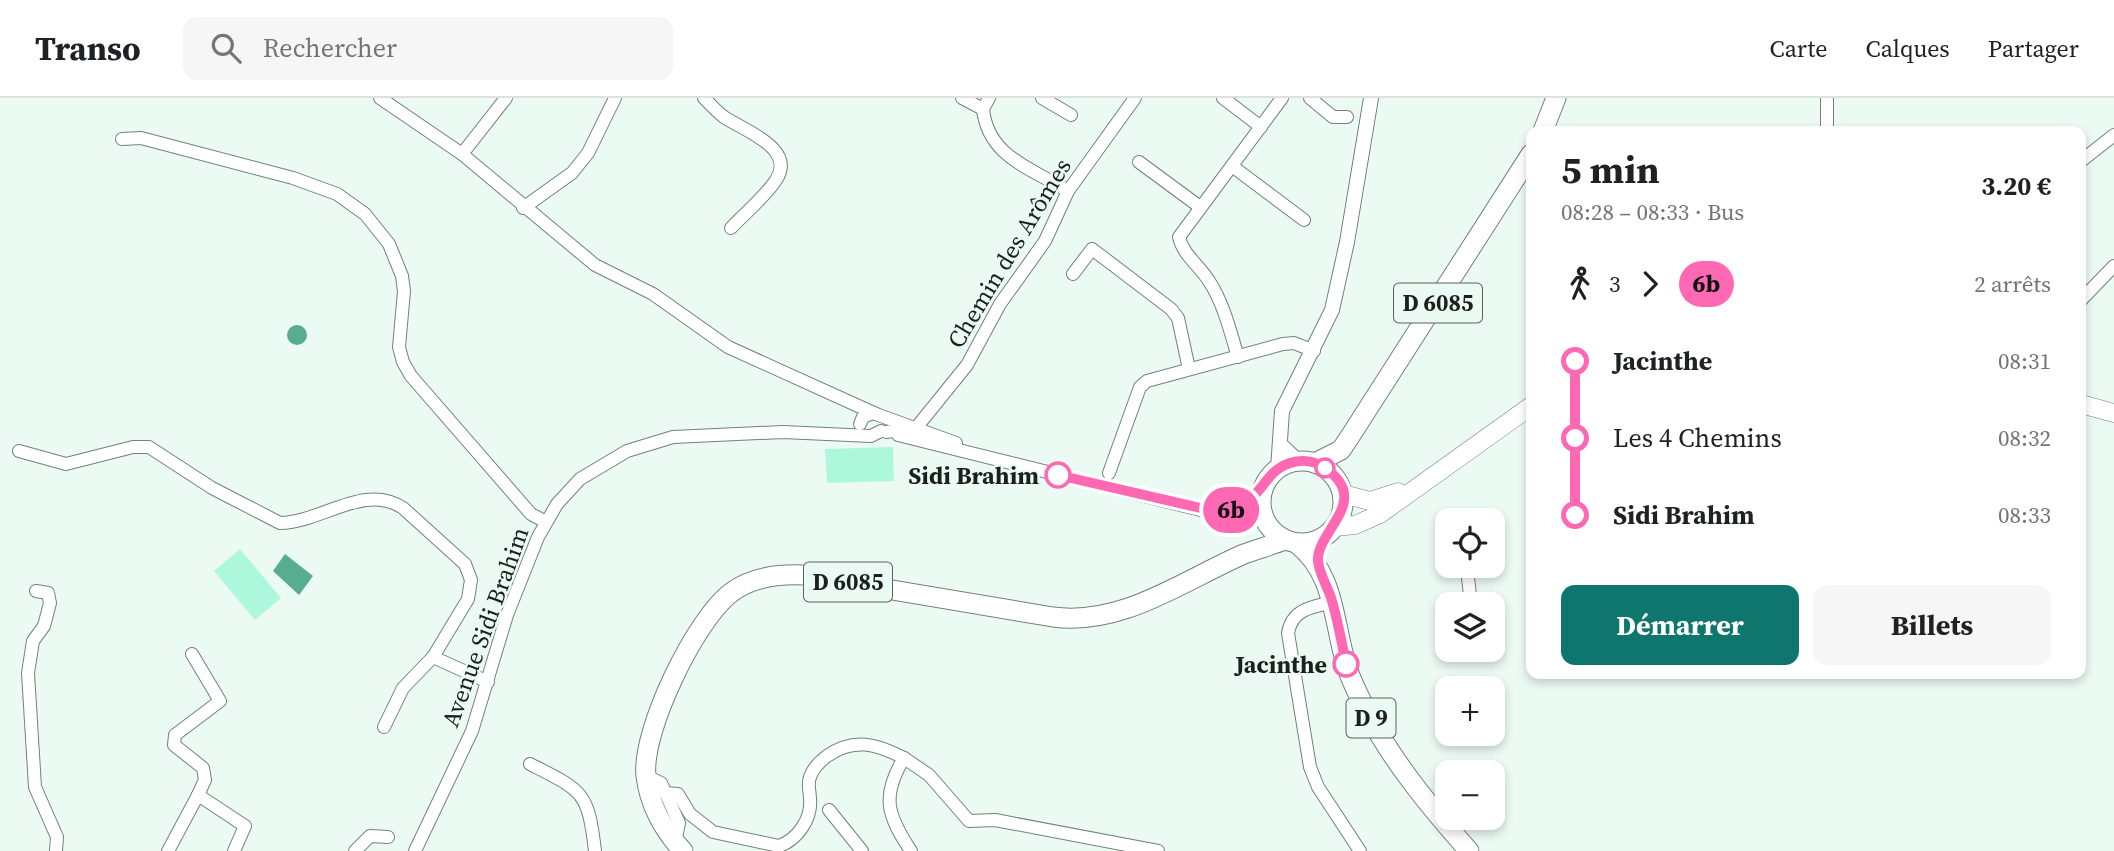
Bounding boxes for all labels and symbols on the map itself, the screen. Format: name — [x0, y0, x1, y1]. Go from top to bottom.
street label: Chemin des Arômes — [939, 152, 1079, 354]
road number: D 6085 — [1394, 284, 1482, 322]
unlabelled marker — [1315, 458, 1335, 478]
place label: Sidi Brahim — [908, 459, 1039, 492]
marker: Sidi Brahim — [1045, 462, 1071, 488]
line badge: 6b — [1200, 487, 1262, 533]
street label: Avenue Sidi Brahim — [433, 522, 537, 732]
road number: D 6085 — [804, 562, 892, 602]
place label: Jacinthe — [1233, 648, 1327, 681]
marker: Jacinthe — [1333, 651, 1359, 677]
road number: D 9 — [1346, 698, 1396, 738]

